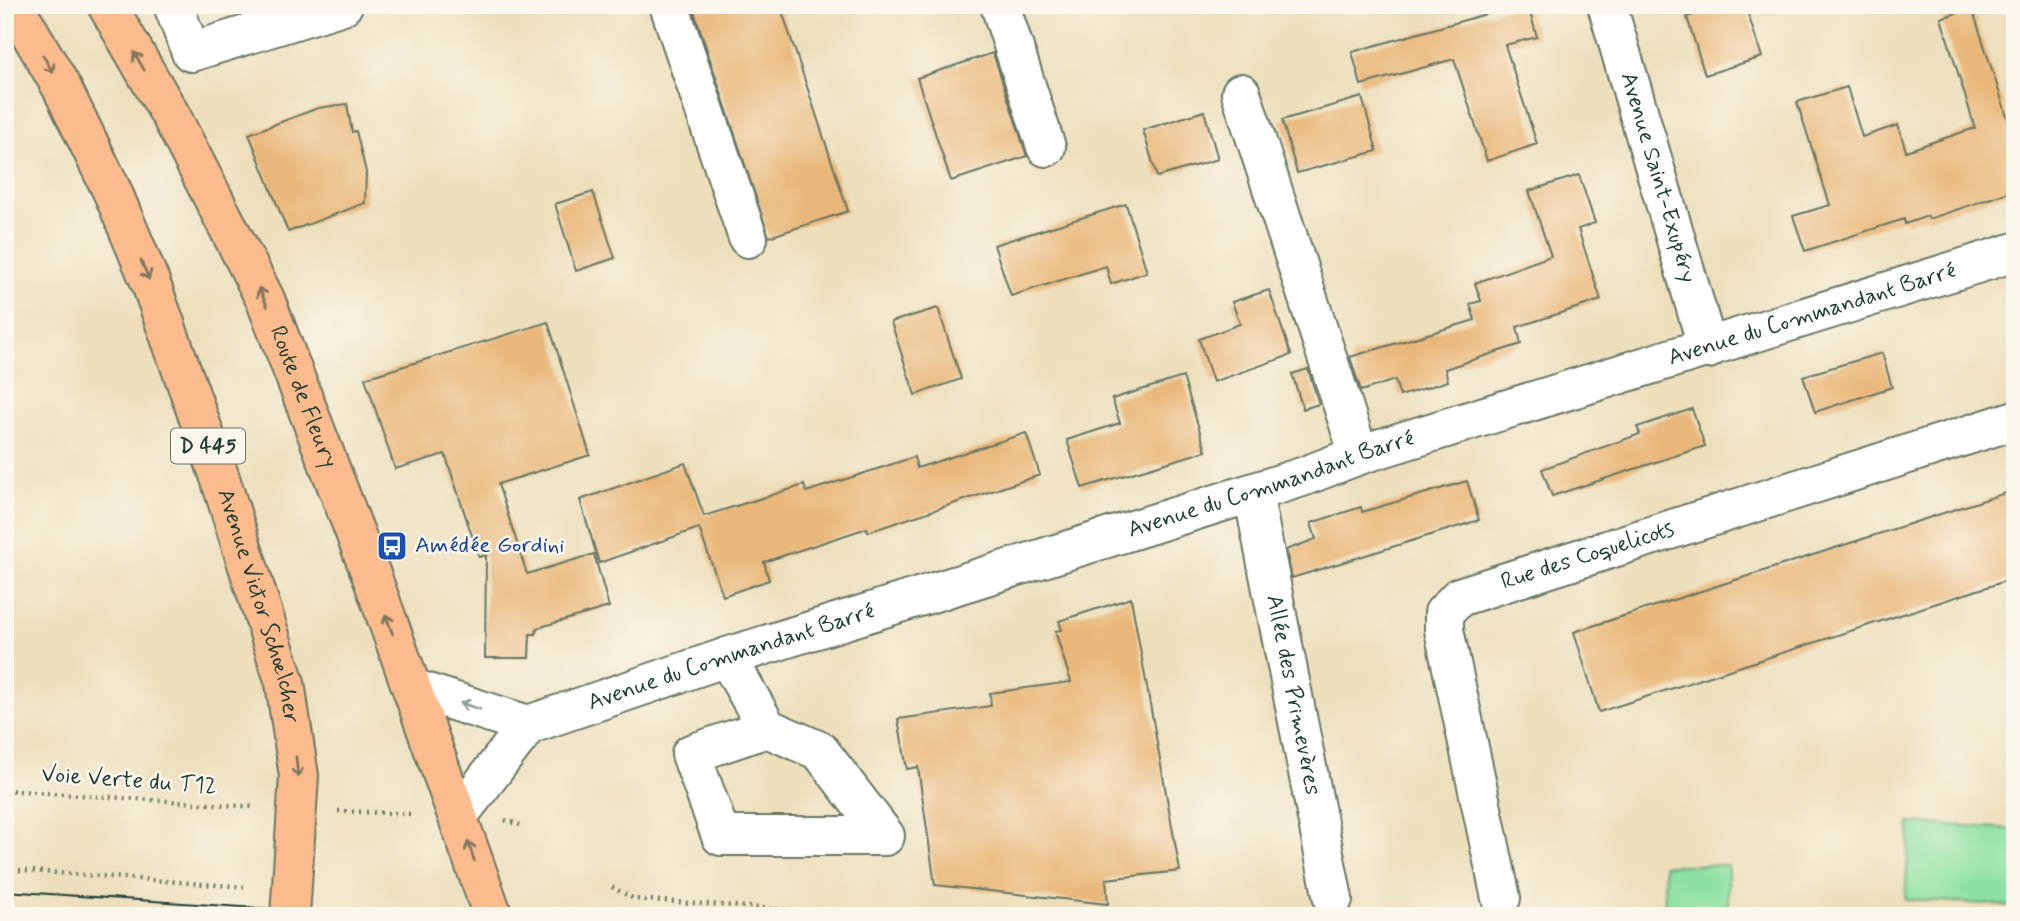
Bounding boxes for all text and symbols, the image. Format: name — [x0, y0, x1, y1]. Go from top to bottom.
one-way arrow — [132, 51, 146, 71]
one-way arrow — [42, 54, 56, 74]
street label: Avenue Saint-Exupéry — [1613, 69, 1703, 286]
street label: Avenue du Commandant Barré — [1664, 256, 1960, 373]
one-way arrow — [140, 259, 153, 280]
one-way arrow — [256, 287, 269, 308]
street label: Route de Fleury — [262, 322, 344, 472]
street label: Avenue du Commandant Barré — [1124, 424, 1418, 546]
road number: D 445 — [171, 428, 245, 464]
street label: Avenue Victor Schœlcher — [209, 485, 306, 725]
street label: Rue des Coquelicots — [1497, 514, 1678, 598]
bus stop icon: Amédée Gordini — [375, 529, 409, 563]
place label: Amédée Gordini — [415, 531, 565, 561]
street label: Allée des Primevères — [1258, 592, 1327, 798]
street label: Avenue du Commandant Barré — [584, 597, 878, 718]
one-way arrow — [382, 613, 394, 635]
one-way arrow — [459, 699, 481, 712]
one-way arrow — [291, 756, 304, 778]
street label: Voie Verte du T12 — [40, 760, 218, 802]
one-way arrow — [464, 841, 476, 863]

